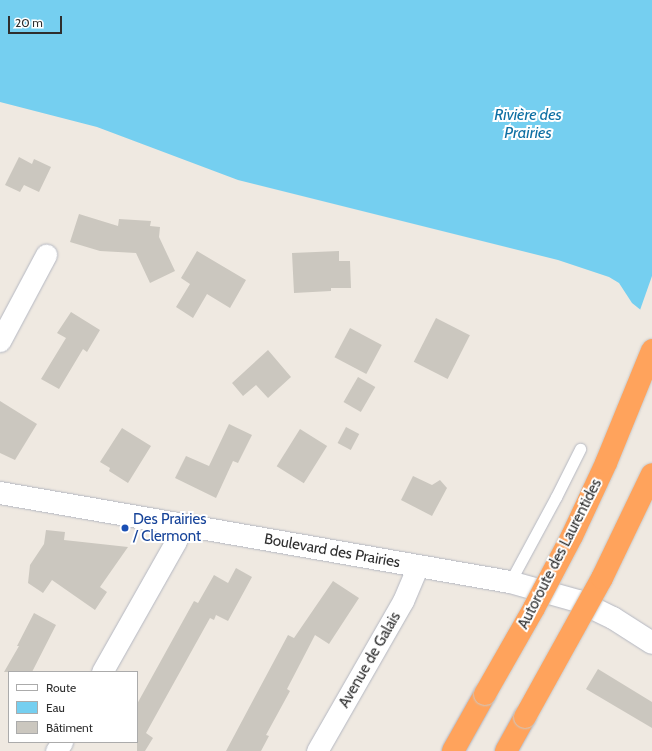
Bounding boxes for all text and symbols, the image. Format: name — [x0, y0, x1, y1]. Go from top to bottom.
scale bar — [10, 8, 64, 34]
text: 20 m — [15, 15, 43, 30]
water label: Rivière des Prairies — [494, 105, 562, 143]
street label: Autoroute des Laurentides — [514, 476, 606, 632]
place label: Des Prairies / Clermont — [133, 510, 206, 545]
marker: Des Prairies / Clermont — [120, 523, 130, 533]
street label: Boulevard des Prairies — [263, 530, 401, 572]
street label: Avenue de Galais — [335, 609, 405, 711]
legend — [8, 671, 138, 743]
text: Route — [46, 680, 76, 695]
text: Eau — [46, 700, 65, 715]
text: Bâtiment — [46, 720, 93, 735]

